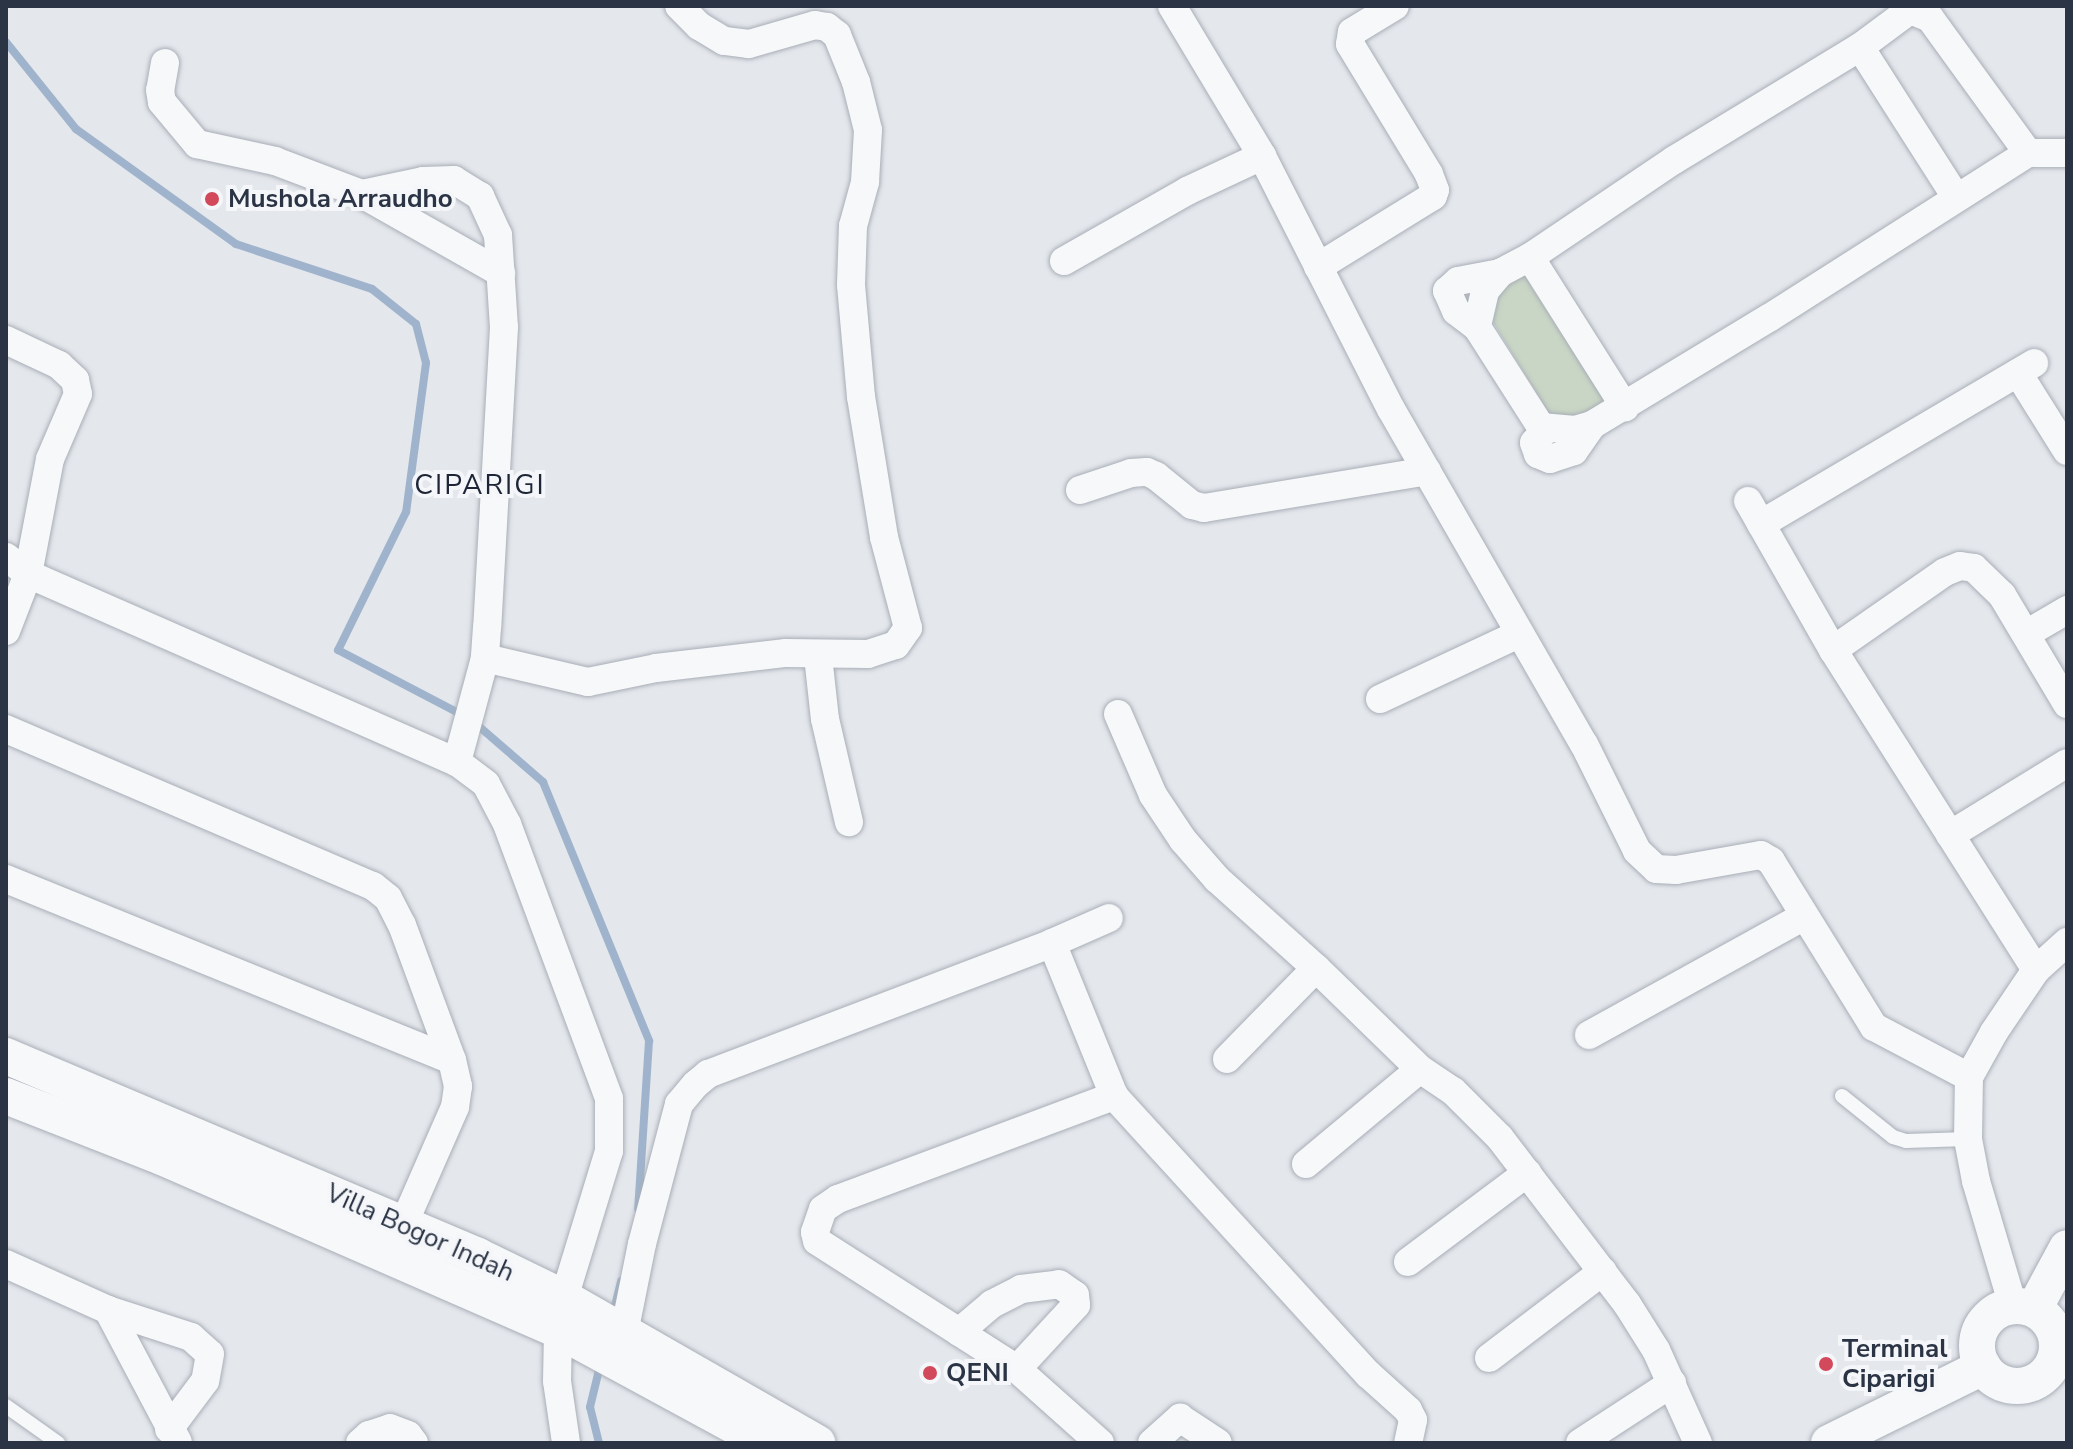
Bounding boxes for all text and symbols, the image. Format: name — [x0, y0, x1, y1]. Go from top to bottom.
place label: Mushola Arraudho — [228, 183, 453, 215]
marker: Mushola Arraudho — [203, 190, 221, 208]
district label: CIPARIGI — [414, 468, 546, 502]
street label: Villa Bogor Indah — [321, 1178, 519, 1288]
place label: Terminal Ciparigi — [1842, 1333, 1948, 1394]
marker: Terminal Ciparigi — [1817, 1355, 1835, 1373]
place label: QENI — [946, 1357, 1009, 1389]
marker: QENI — [921, 1364, 939, 1382]

